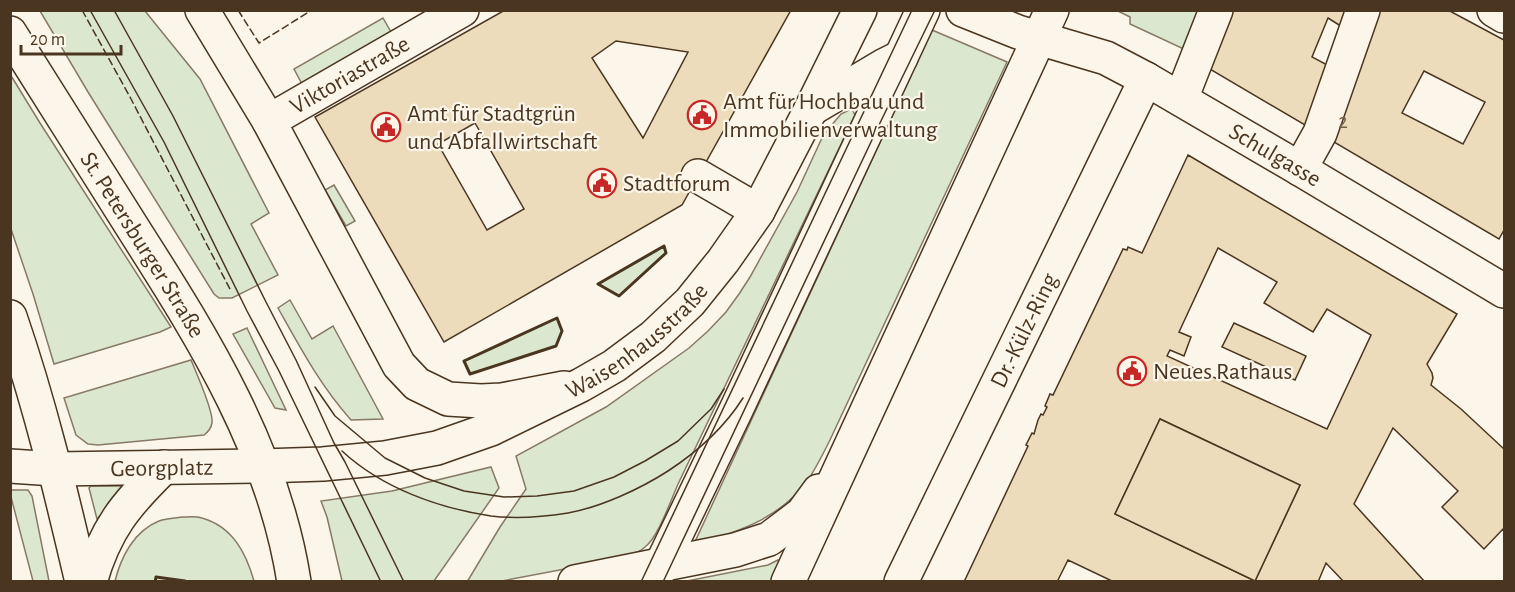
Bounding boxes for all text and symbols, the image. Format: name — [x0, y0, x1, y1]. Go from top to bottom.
scale bar — [21, 18, 122, 56]
text: 20 m — [30, 31, 65, 49]
street label: Viktoriastraße — [286, 32, 414, 119]
place label: Amt für Hochbau und Immobilienverwaltung — [723, 90, 938, 142]
public building icon: Amt für Hochbau und Immobilienverwaltung — [686, 99, 718, 131]
place label: Amt für Stadtgrün und Abfallwirtschaft — [407, 102, 598, 154]
public building icon: Amt für Stadtgrün und Abfallwirtschaft — [370, 111, 402, 143]
house number: 2 — [1338, 111, 1348, 132]
street label: Schulgasse — [1225, 119, 1325, 192]
street label: St. Petersburger Straße — [75, 148, 209, 342]
public building icon: Stadtforum — [586, 167, 618, 199]
place label: Stadtforum — [623, 172, 730, 196]
street label: Dr.-Külz-Ring — [987, 269, 1063, 392]
street label: Waisenhausstraße — [562, 279, 713, 404]
public building icon: Neues Rathaus — [1116, 355, 1148, 387]
place label: Neues Rathaus — [1153, 360, 1292, 384]
street label: Georgplatz — [110, 456, 214, 481]

